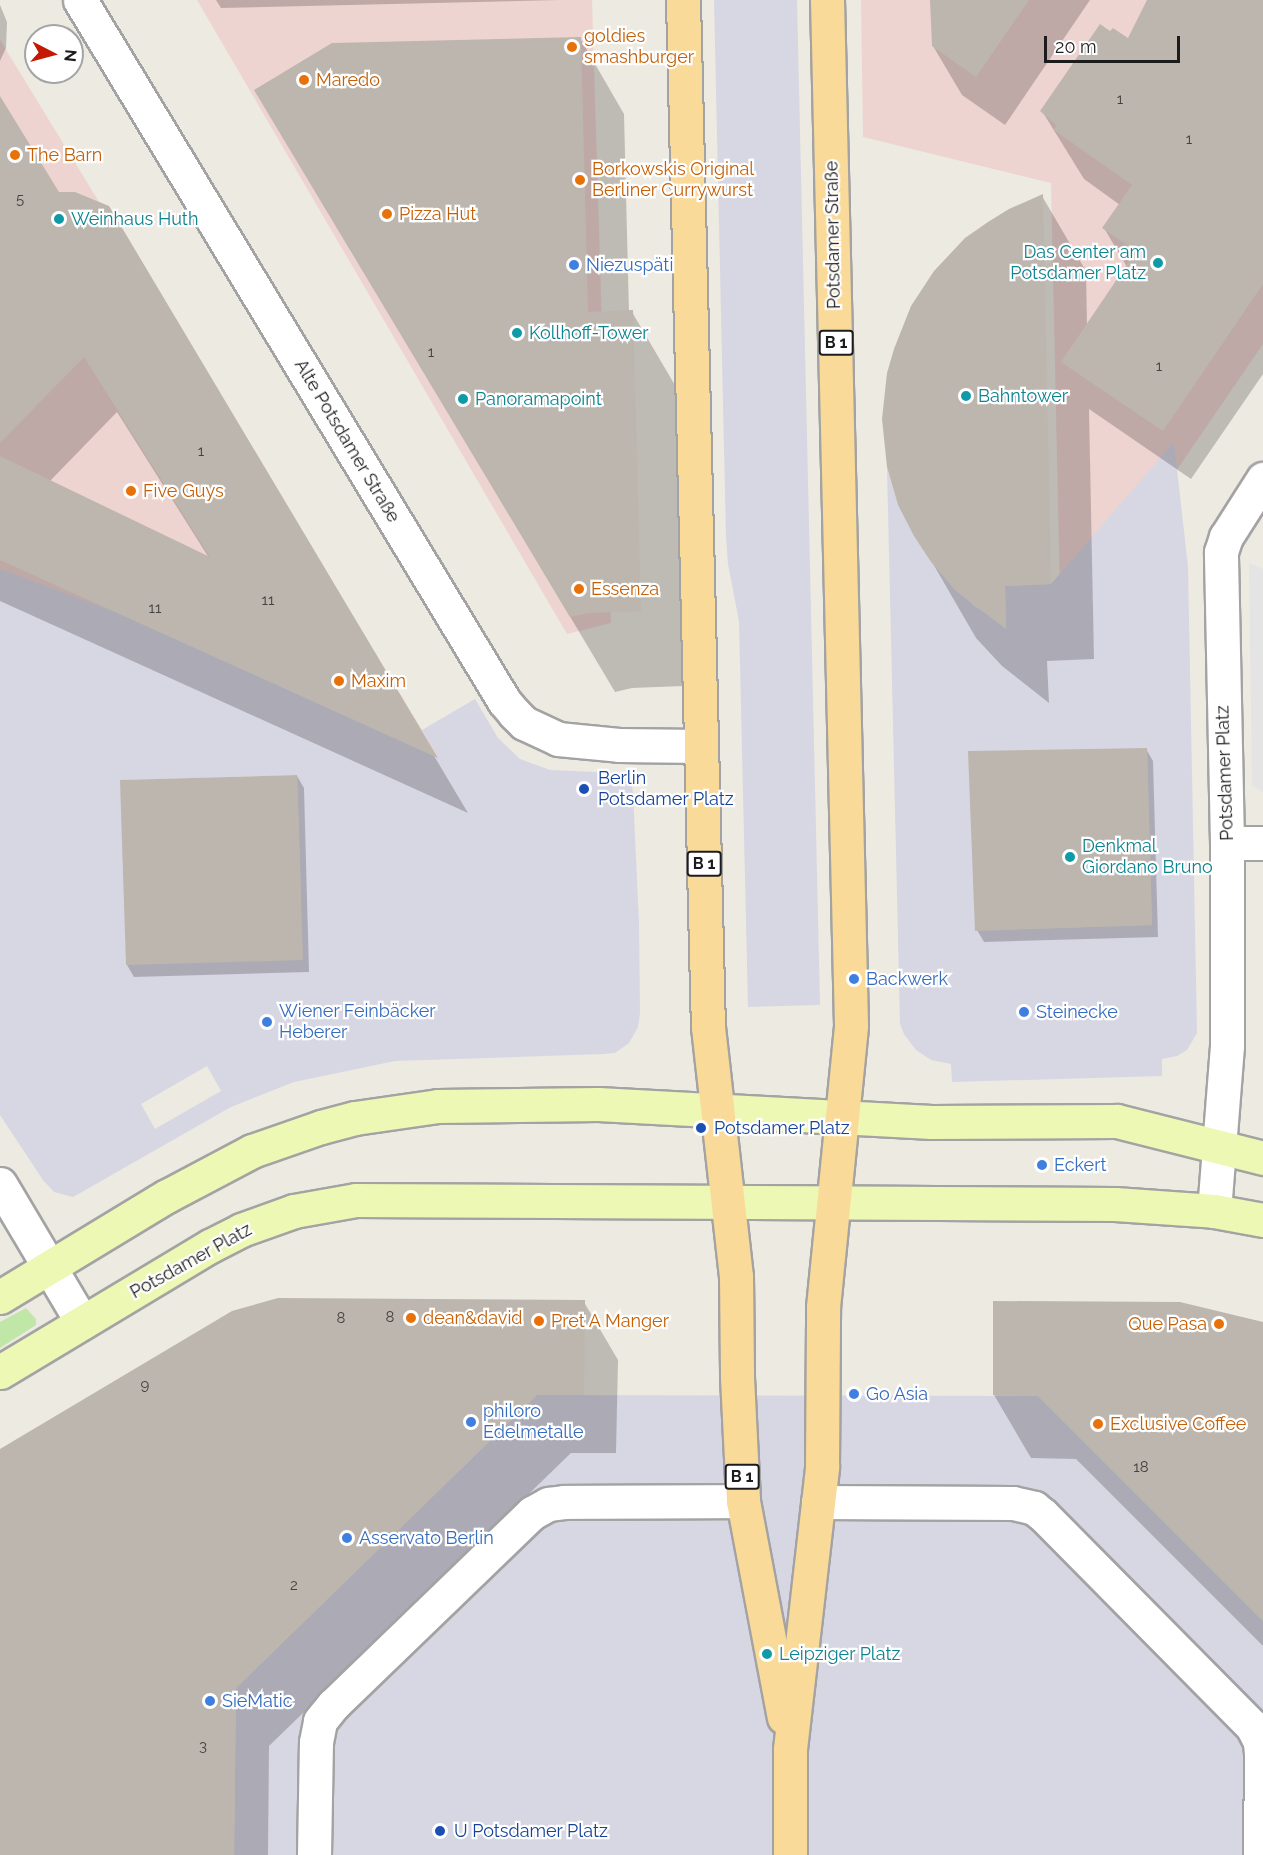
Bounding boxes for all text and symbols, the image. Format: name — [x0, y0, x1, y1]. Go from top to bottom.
north arrow — [24, 24, 84, 84]
scale bar — [1047, 24, 1184, 62]
place label: goldies smashburger — [584, 26, 694, 68]
text: 20 m — [1055, 36, 1097, 57]
marker: goldies smashburger — [565, 40, 579, 54]
text: N — [60, 49, 80, 63]
place label: Maredo — [316, 69, 380, 91]
marker: Maredo — [297, 73, 311, 87]
house number: 1 — [1117, 91, 1123, 109]
house number: 1 — [1186, 131, 1192, 149]
place label: The Barn — [27, 144, 102, 166]
marker: The Barn — [8, 148, 22, 162]
place label: Borkowskis Original Berliner Currywurst — [592, 159, 754, 201]
street label: Potsdamer Straße — [821, 160, 845, 310]
marker: Borkowskis Original Berliner Currywurst — [573, 173, 587, 187]
house number: 5 — [16, 191, 24, 209]
place label: Pizza Hut — [399, 203, 476, 225]
marker: Pizza Hut — [380, 207, 394, 221]
place label: Weinhaus Huth — [71, 208, 198, 230]
marker: Weinhaus Huth — [52, 212, 66, 226]
place label: Das Center am Potsdamer Platz — [1010, 242, 1146, 284]
place label: Niezuspäti — [586, 254, 673, 276]
marker: Das Center am Potsdamer Platz — [1151, 256, 1165, 270]
marker: Niezuspäti — [567, 258, 581, 272]
place label: Kollhoff-Tower — [529, 322, 649, 344]
marker: Kollhoff-Tower — [510, 326, 524, 340]
road number: B 1 — [818, 330, 854, 356]
house number: 1 — [428, 344, 434, 362]
street label: Alte Potsdamer Straße — [290, 355, 404, 527]
house number: 1 — [1156, 358, 1162, 376]
place label: Bahntower — [978, 385, 1068, 407]
place label: Panoramapoint — [475, 388, 602, 410]
marker: Bahntower — [959, 389, 973, 403]
marker: Panoramapoint — [456, 392, 470, 406]
house number: 1 — [198, 443, 204, 461]
place label: Five Guys — [143, 480, 224, 502]
marker: Five Guys — [124, 484, 138, 498]
place label: Essenza — [591, 578, 659, 600]
marker: Essenza — [572, 582, 586, 596]
house number: 11 — [262, 592, 274, 610]
house number: 11 — [149, 600, 161, 618]
place label: Maxim — [351, 670, 406, 692]
marker: Maxim — [332, 674, 346, 688]
street label: Potsdamer Platz — [1212, 705, 1238, 841]
place label: Berlin Potsdamer Platz — [598, 768, 734, 810]
marker: Berlin Potsdamer Platz — [575, 780, 593, 798]
place label: Denkmal Giordano Bruno — [1082, 836, 1213, 878]
marker: Denkmal Giordano Bruno — [1063, 850, 1077, 864]
road number: B 1 — [686, 851, 722, 877]
place label: Backwerk — [866, 968, 948, 990]
marker: Backwerk — [847, 972, 861, 986]
place label: Wiener Feinbäcker Heberer — [279, 1001, 436, 1044]
place label: Steinecke — [1036, 1001, 1118, 1023]
marker: Steinecke — [1017, 1005, 1031, 1019]
marker: Wiener Feinbäcker Heberer — [260, 1015, 274, 1029]
place label: Potsdamer Platz — [714, 1117, 850, 1139]
marker: Potsdamer Platz — [692, 1119, 710, 1137]
place label: Eckert — [1054, 1154, 1107, 1176]
marker: Eckert — [1035, 1158, 1049, 1172]
street label: Potsdamer Platz — [126, 1219, 256, 1303]
place label: dean&david — [423, 1307, 523, 1329]
house number: 8 — [386, 1309, 394, 1327]
house number: 8 — [337, 1310, 345, 1328]
place label: Pret A Manger — [551, 1310, 670, 1332]
marker: dean&david — [404, 1311, 418, 1325]
place label: Que Pasa — [1128, 1313, 1207, 1335]
marker: Pret A Manger — [532, 1314, 546, 1328]
marker: Que Pasa — [1212, 1317, 1226, 1331]
house number: 9 — [141, 1377, 149, 1395]
place label: Go Asia — [866, 1383, 929, 1405]
marker: Go Asia — [847, 1387, 861, 1401]
place label: philoro Edelmetalle — [483, 1401, 584, 1444]
place label: Exclusive Coffee — [1110, 1413, 1246, 1435]
marker: philoro Edelmetalle — [464, 1415, 478, 1429]
marker: Exclusive Coffee — [1091, 1417, 1105, 1431]
house number: 18 — [1133, 1459, 1149, 1477]
road number: B 1 — [724, 1464, 760, 1490]
place label: Asservato Berlin — [359, 1527, 494, 1549]
marker: Asservato Berlin — [340, 1531, 354, 1545]
house number: 2 — [290, 1577, 298, 1595]
place label: Leipziger Platz — [779, 1643, 901, 1665]
marker: Leipziger Platz — [760, 1647, 774, 1661]
place label: SieMatic — [222, 1690, 293, 1712]
marker: SieMatic — [203, 1694, 217, 1708]
house number: 3 — [199, 1738, 207, 1756]
place label: U Potsdamer Platz — [454, 1820, 608, 1842]
marker: U Potsdamer Platz — [431, 1822, 449, 1840]

